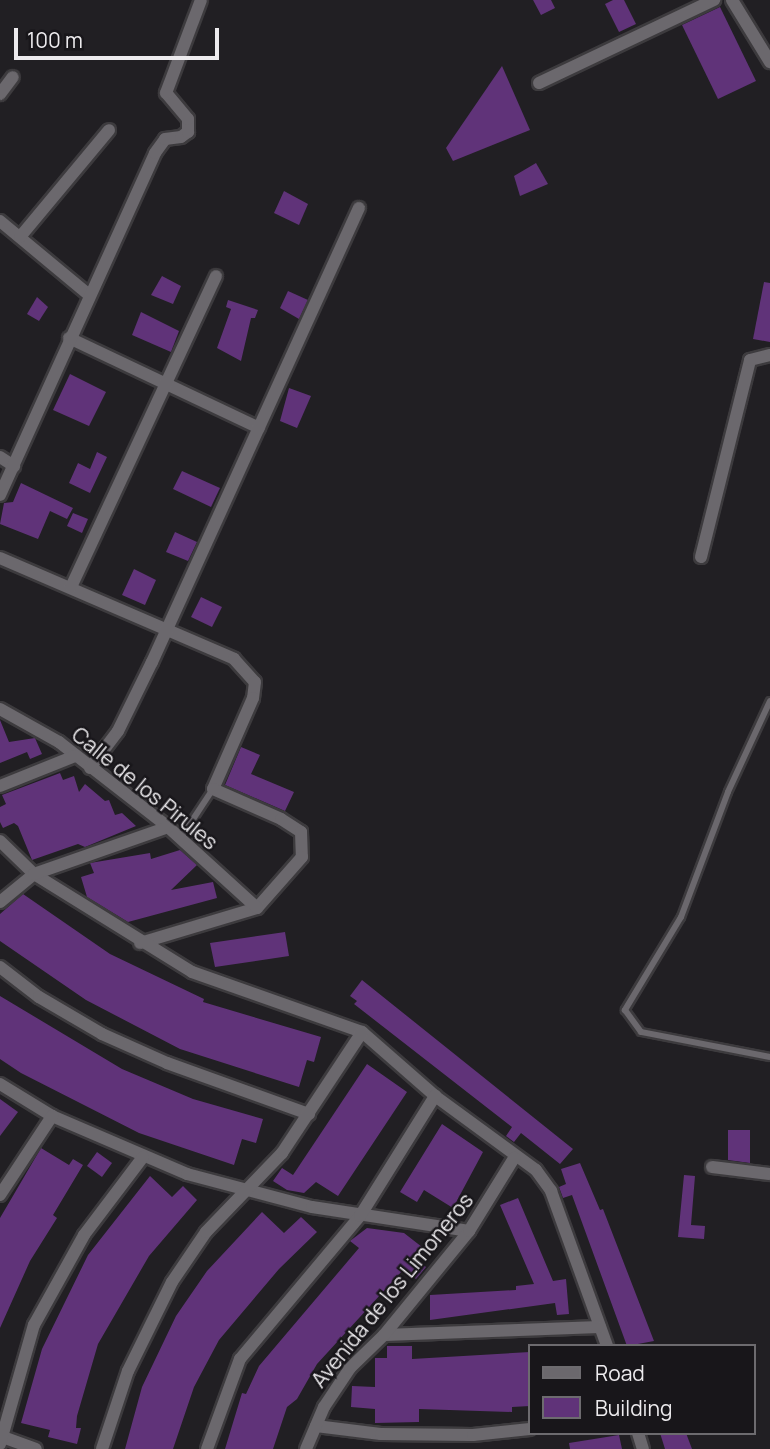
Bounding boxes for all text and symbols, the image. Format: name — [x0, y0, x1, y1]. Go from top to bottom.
scale bar — [18, 14, 222, 58]
text: 100 m — [27, 26, 83, 54]
street label: Calle de los Pirules — [67, 722, 223, 854]
street label: Avenida de los Limoneros — [306, 1188, 478, 1392]
legend — [528, 1344, 756, 1435]
text: Road — [595, 1359, 645, 1387]
text: Building — [595, 1394, 672, 1422]

